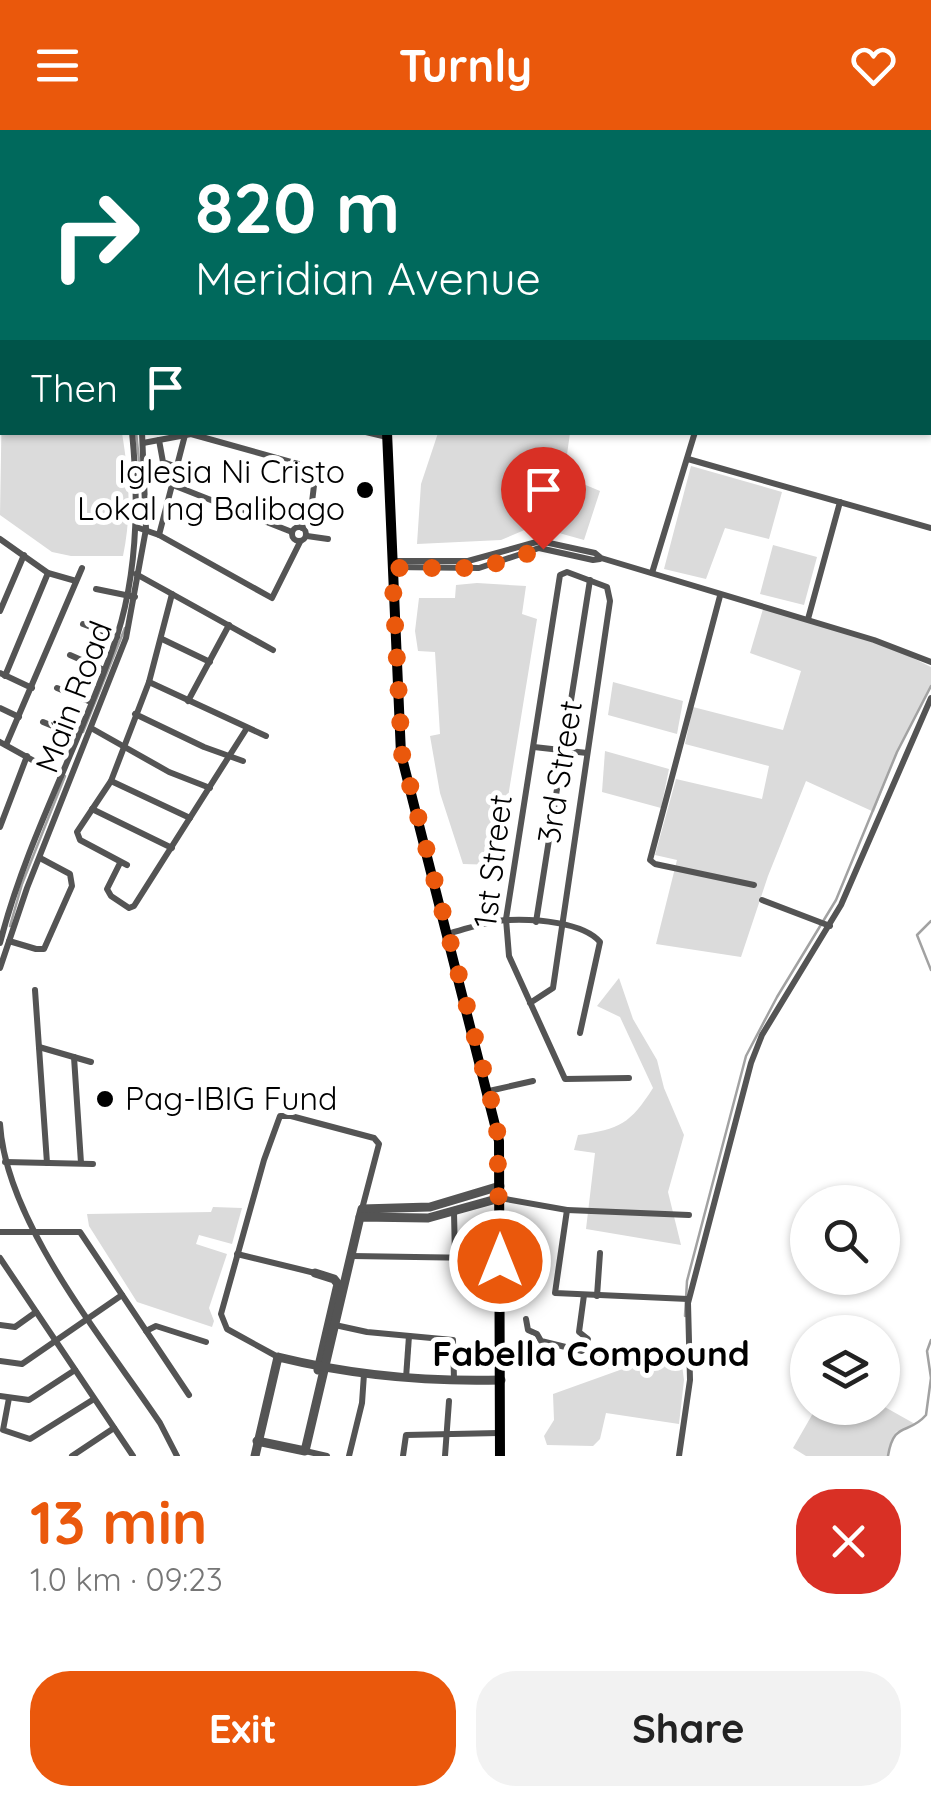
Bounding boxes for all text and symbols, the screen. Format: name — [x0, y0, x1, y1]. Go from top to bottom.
text: Turnly — [399, 37, 532, 93]
icon: menu — [30, 38, 85, 93]
icon: heart — [846, 38, 901, 93]
text: 820 m — [195, 163, 400, 251]
icon: right — [30, 170, 160, 300]
text: Meridian Avenue — [195, 250, 541, 306]
icon: arrive — [138, 360, 193, 415]
text: Then — [30, 364, 118, 412]
pin — [501, 447, 586, 550]
place label: Iglesia Ni Cristo Lokal ng Balibago — [77, 451, 345, 528]
icon: arrive — [516, 462, 571, 517]
marker: Iglesia Ni Cristo Lokal ng Balibago — [354, 479, 376, 501]
street label: Main Road — [26, 615, 120, 778]
street label: 3rd Street — [528, 698, 590, 846]
street label: 1st Street — [464, 792, 520, 930]
place label: Pag-IBIG Fund — [125, 1078, 337, 1118]
marker: Pag-IBIG Fund — [94, 1088, 116, 1110]
map controls — [790, 1185, 900, 1425]
button: search — [790, 1185, 900, 1295]
position arrow — [448, 1209, 552, 1313]
button: layers — [790, 1315, 900, 1425]
district label: Fabella Compound — [432, 1331, 750, 1375]
text: 13 min — [30, 1484, 208, 1559]
button: close — [796, 1489, 901, 1594]
text: 1.0 km · 09:23 — [30, 1559, 223, 1599]
button: Exit — [30, 1671, 456, 1786]
button: Share — [476, 1671, 901, 1786]

